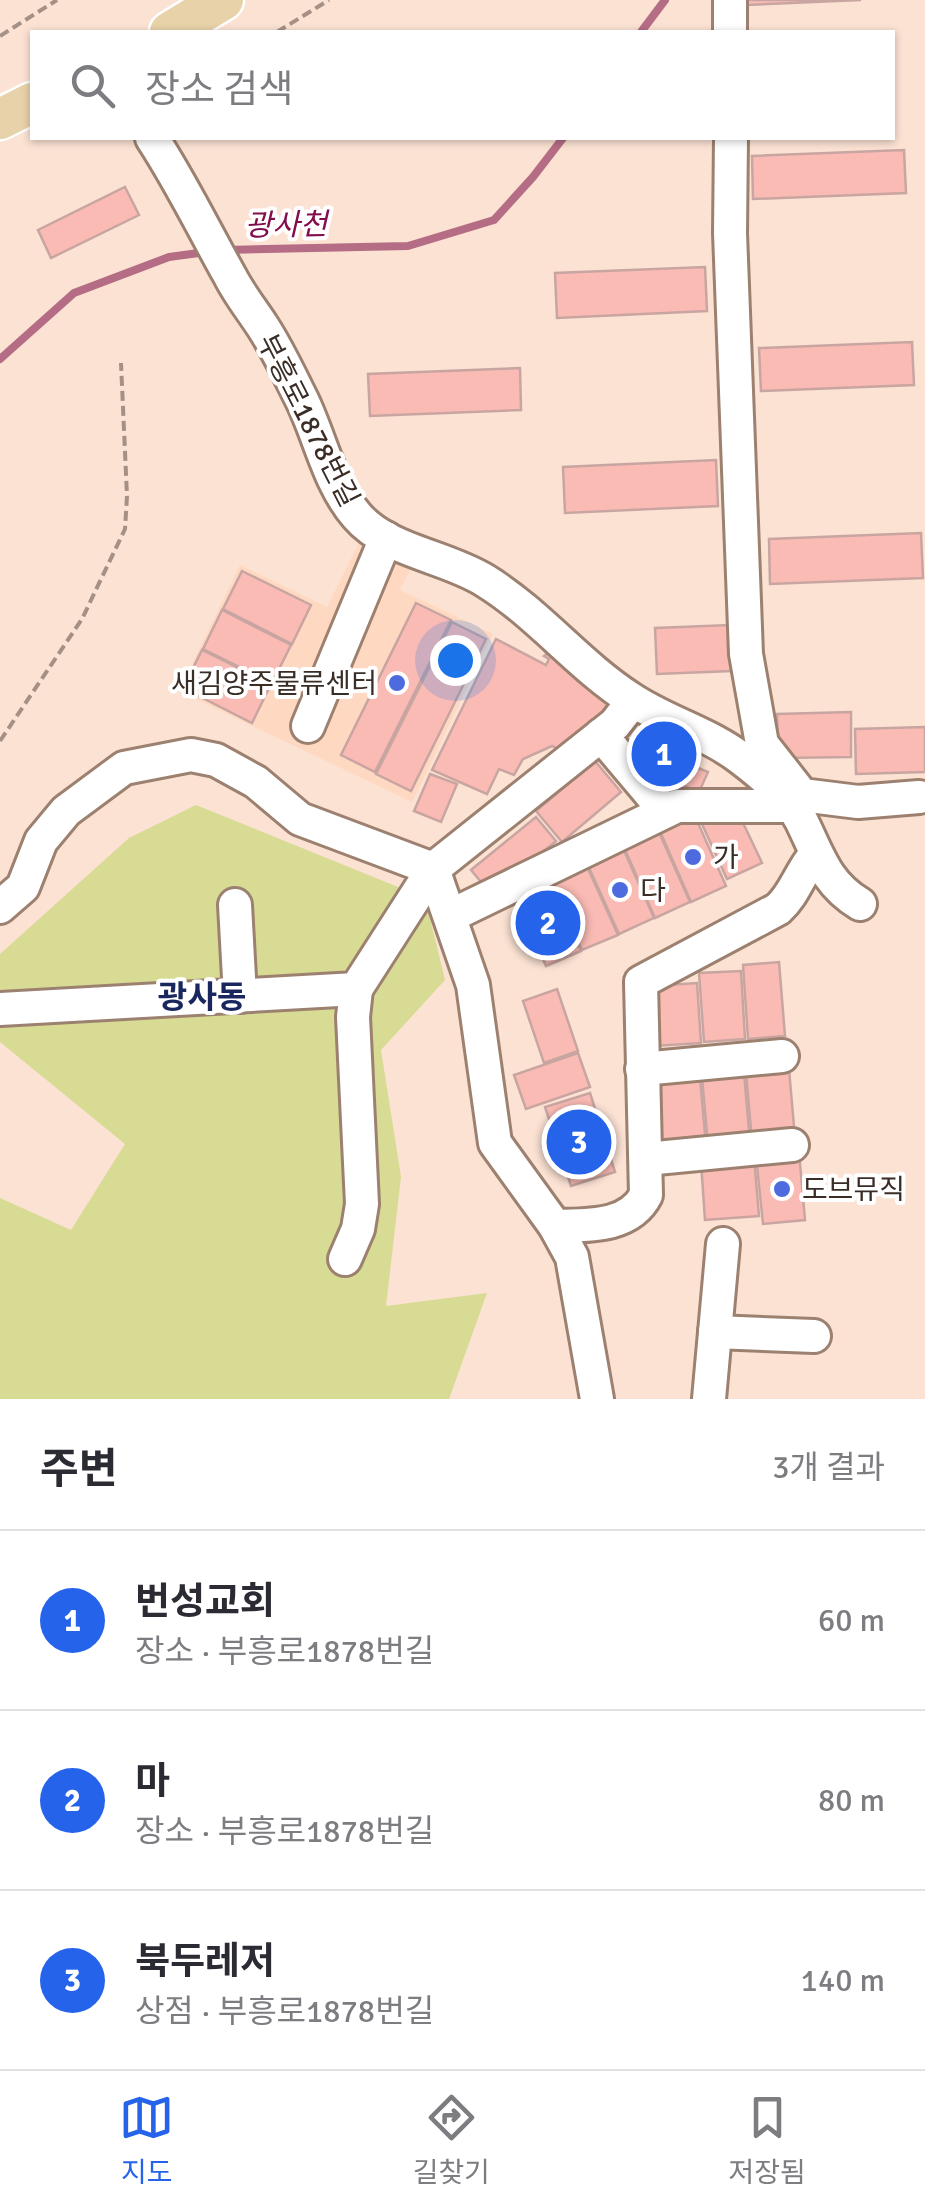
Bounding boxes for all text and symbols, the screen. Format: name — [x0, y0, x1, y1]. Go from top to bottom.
search box — [30, 30, 895, 140]
icon: search — [65, 58, 120, 113]
text: 장소 검색 — [145, 66, 293, 113]
water label: 광사천 — [244, 206, 331, 245]
street label: 부흥로1878번길 — [250, 328, 366, 512]
your location — [430, 635, 481, 686]
place label: 새김양주물류센터 — [171, 667, 377, 701]
marker: 새김양주물류센터 — [386, 672, 408, 694]
pin: 1 — [632, 716, 696, 792]
place label: 가 — [713, 841, 739, 875]
marker: 가 — [682, 846, 704, 868]
place label: 다 — [640, 874, 666, 908]
marker: 다 — [609, 879, 631, 901]
pin: 2 — [516, 886, 580, 960]
district label: 광사동 — [158, 978, 246, 1017]
pin: 3 — [546, 1104, 612, 1180]
place label: 도브뮤직 — [802, 1173, 905, 1207]
marker: 도브뮤직 — [771, 1178, 793, 1200]
text: 주변 — [40, 1444, 117, 1495]
text: 3개 결과 — [772, 1448, 885, 1487]
text: 번성교회 — [135, 1578, 275, 1625]
text: 1 — [64, 1601, 81, 1640]
text: 60 m — [818, 1601, 885, 1640]
text: 장소 · 부흥로1878번길 — [135, 1632, 434, 1671]
text: 마 — [135, 1758, 170, 1805]
text: 2 — [64, 1781, 81, 1820]
text: 80 m — [818, 1781, 885, 1820]
text: 장소 · 부흥로1878번길 — [135, 1812, 434, 1851]
text: 북두레저 — [135, 1938, 275, 1985]
text: 3 — [64, 1961, 81, 2000]
text: 140 m — [801, 1961, 885, 2000]
text: 상점 · 부흥로1878번길 — [135, 1992, 434, 2031]
tab: 지도 — [119, 2090, 174, 2190]
tab: 길찾기 — [413, 2090, 490, 2190]
tab: 저장됨 — [728, 2090, 806, 2190]

